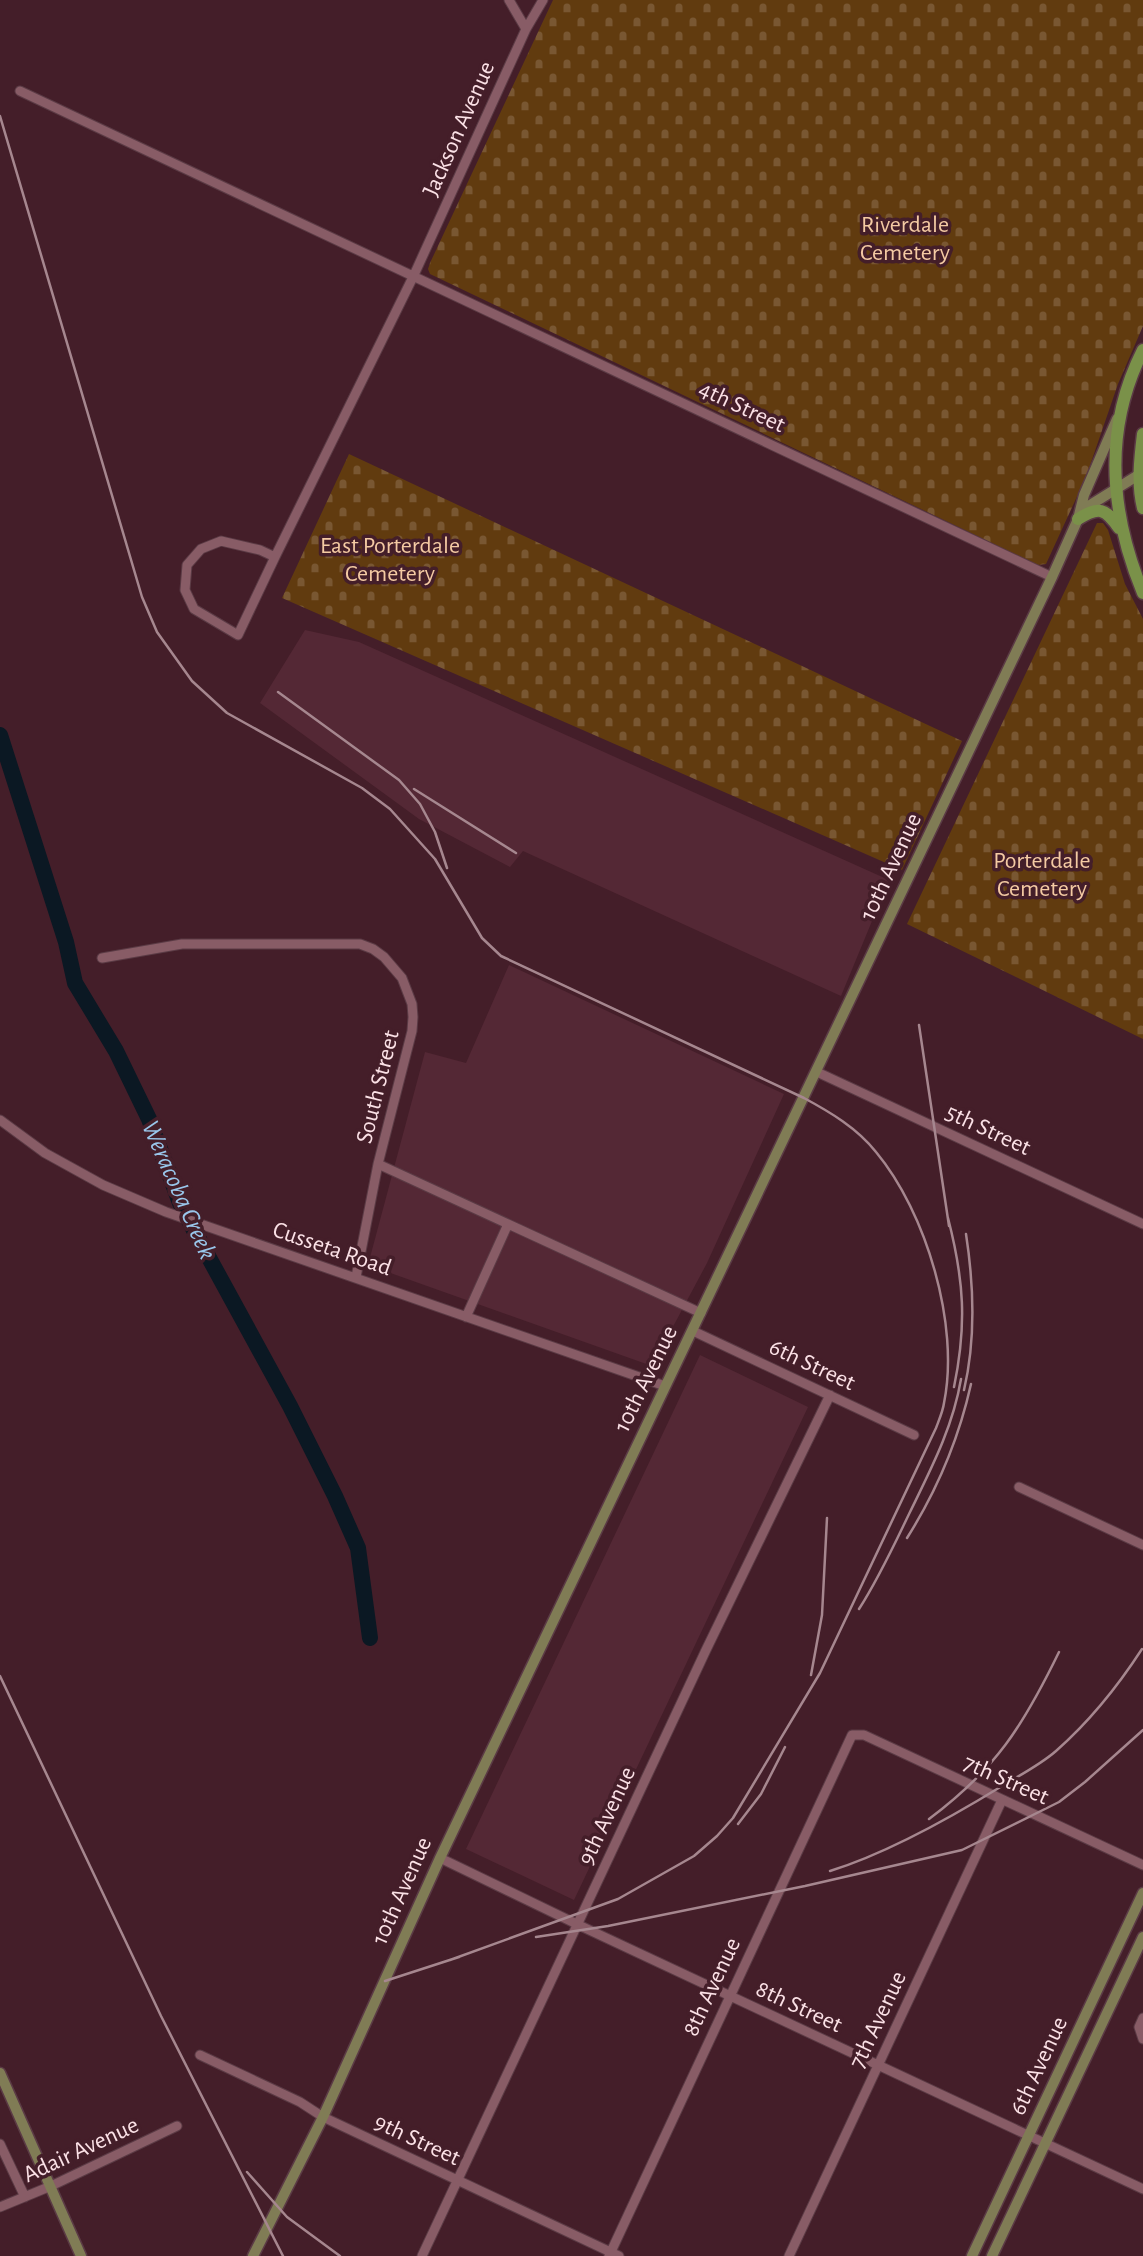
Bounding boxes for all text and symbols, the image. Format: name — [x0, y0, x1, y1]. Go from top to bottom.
street label: Jackson Avenue — [419, 58, 499, 200]
park label: Riverdale Cemetery — [860, 213, 950, 265]
street label: 4th Street — [695, 377, 789, 437]
park label: East Porterdale Cemetery — [320, 534, 460, 586]
street label: 10th Avenue — [856, 810, 926, 924]
park label: Porterdale Cemetery — [993, 849, 1091, 901]
street label: South Street — [352, 1028, 404, 1146]
street label: 5th Street — [942, 1100, 1034, 1160]
water label: Weracoba Creek — [137, 1117, 221, 1263]
street label: Cusseta Road — [270, 1218, 394, 1280]
street label: 10th Avenue — [610, 1322, 682, 1436]
street label: 6th Street — [765, 1335, 859, 1395]
street label: 7th Street — [960, 1751, 1053, 1810]
street label: 9th Avenue — [574, 1763, 640, 1869]
street label: 10th Avenue — [368, 1834, 436, 1948]
street label: 8th Avenue — [679, 1934, 745, 2040]
street label: 7th Avenue — [845, 1968, 911, 2072]
street label: 8th Street — [752, 1977, 846, 2037]
street label: 6th Avenue — [1006, 2013, 1072, 2119]
street label: 9th Street — [370, 2110, 464, 2170]
street label: Adair Avenue — [20, 2113, 142, 2187]

